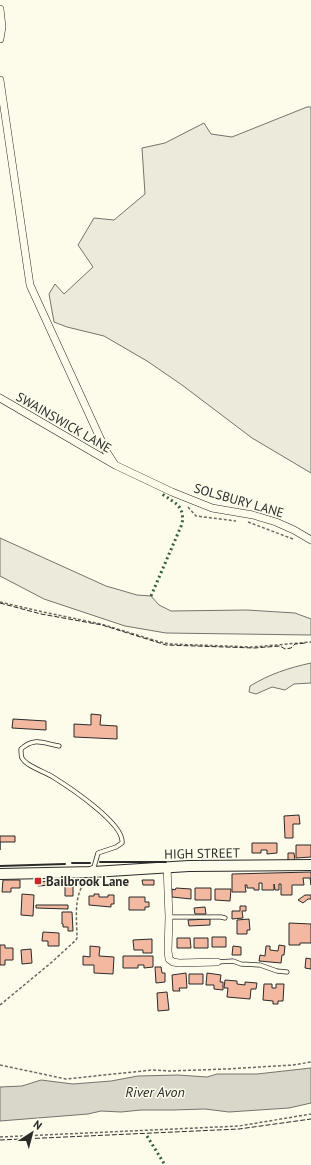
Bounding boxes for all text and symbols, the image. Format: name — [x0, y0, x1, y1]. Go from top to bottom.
street label: SWAINSWICK LANE — [13, 388, 115, 457]
street label: SOLSBURY LANE — [192, 479, 286, 521]
street label: HIGH STREET — [164, 844, 240, 863]
place label: Bailbrook Lane — [46, 873, 129, 890]
marker: Bailbrook Lane — [33, 876, 43, 886]
water label: River Avon — [125, 1083, 185, 1101]
north arrow — [12, 1113, 52, 1153]
text: N — [31, 1117, 45, 1133]

